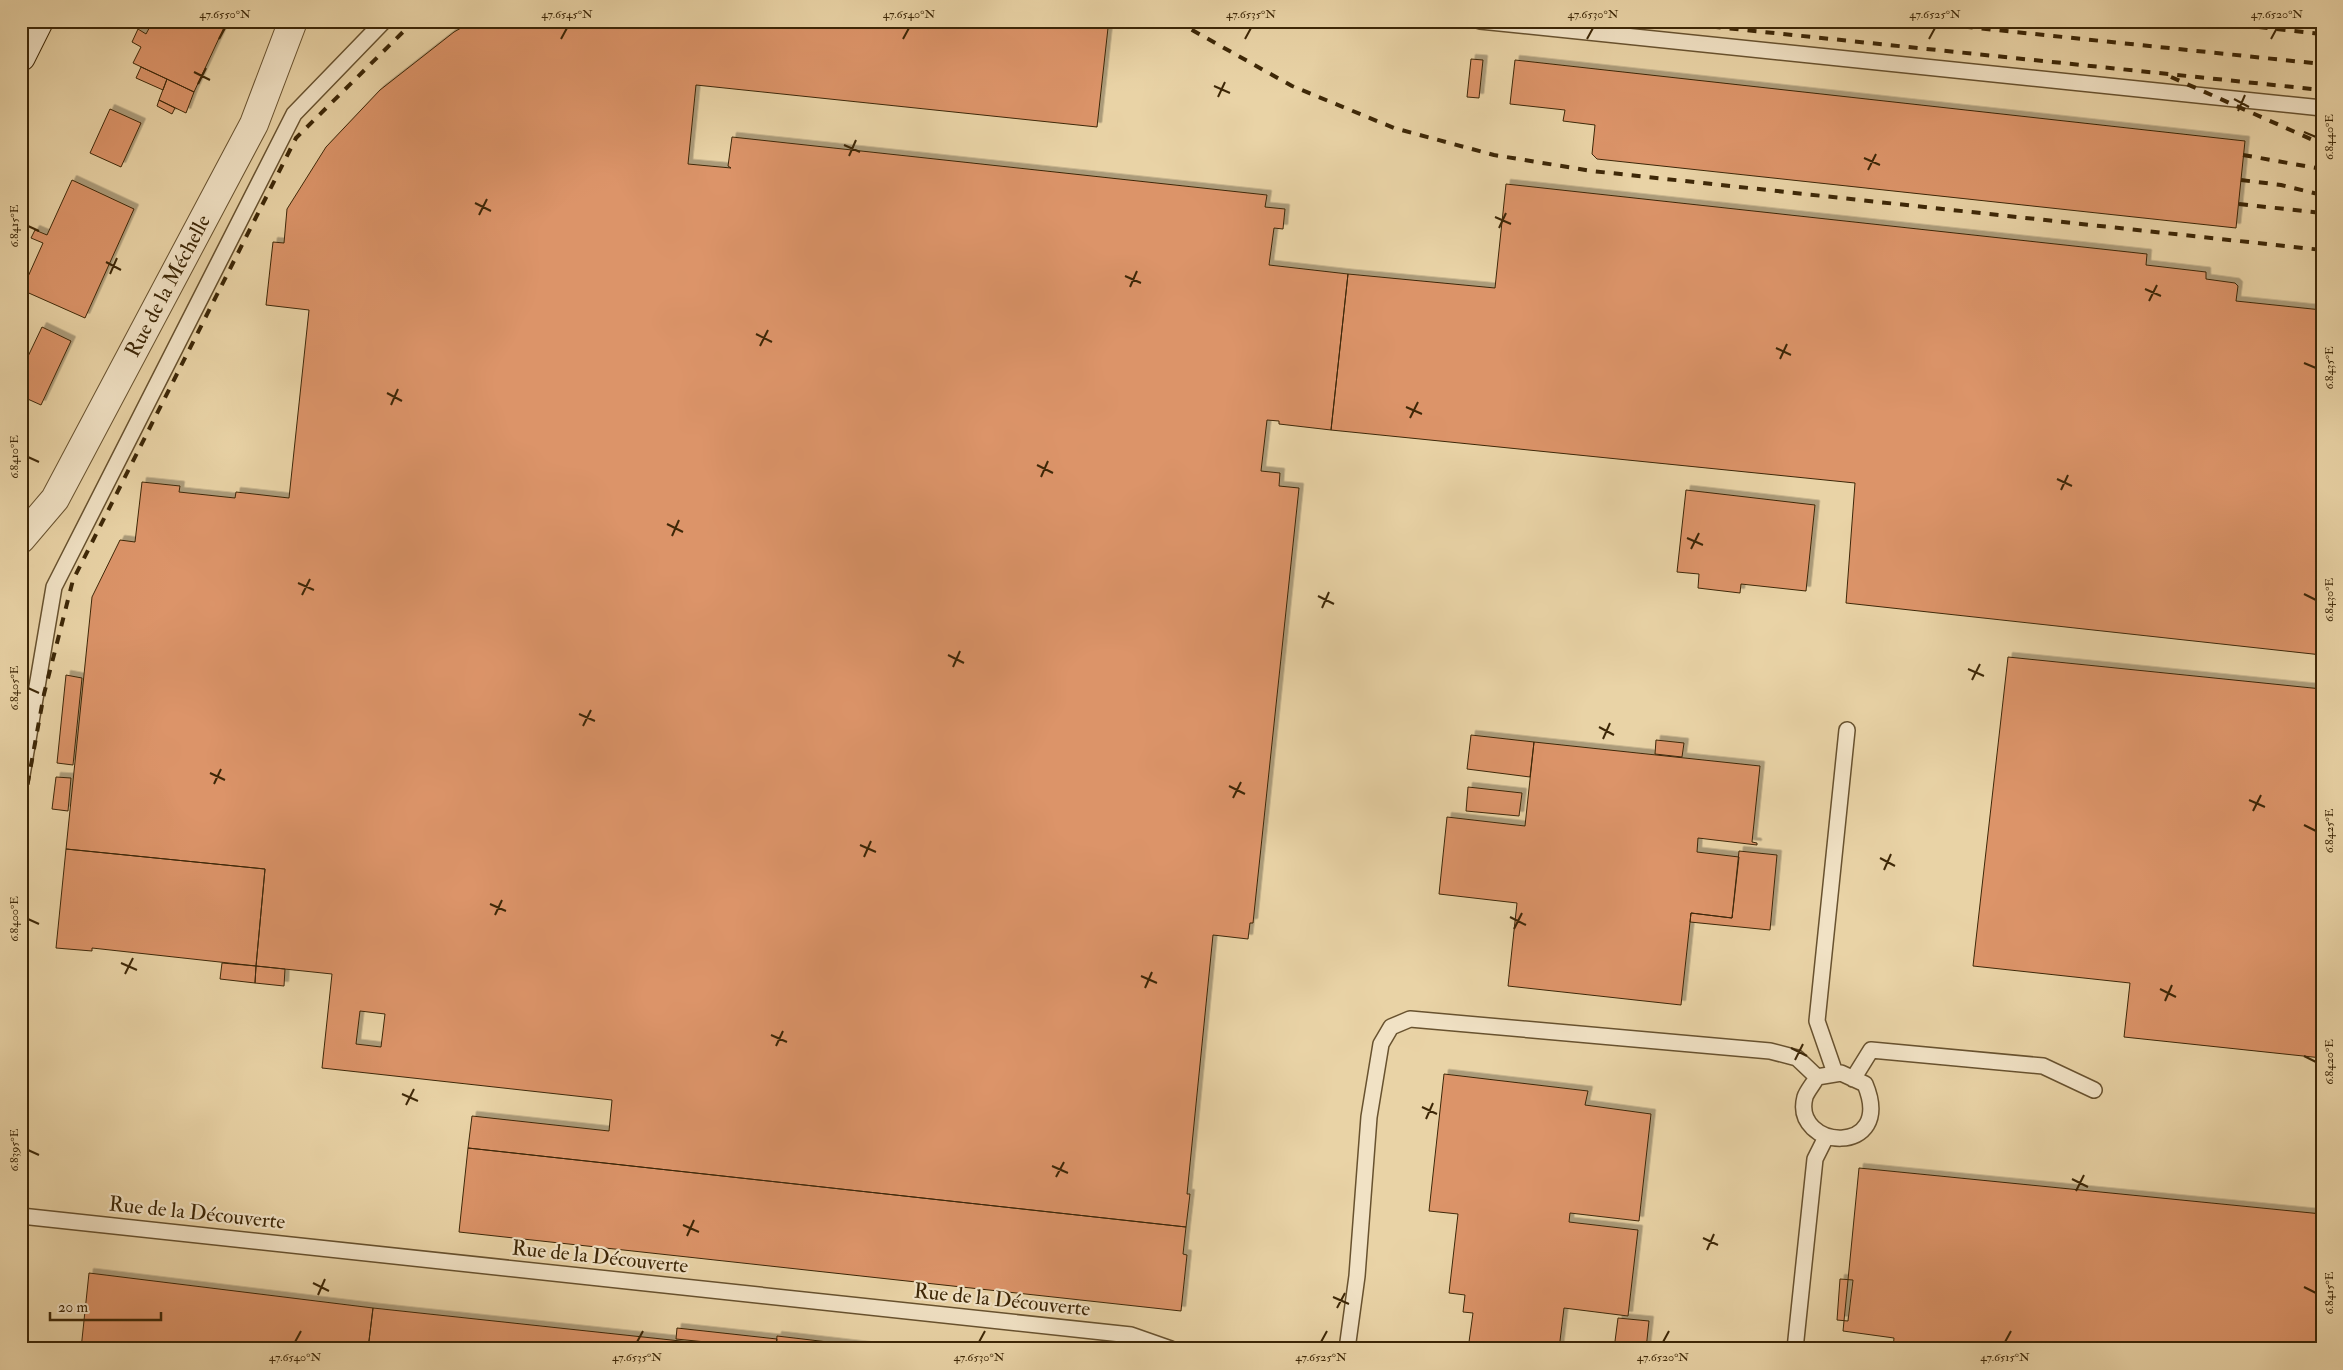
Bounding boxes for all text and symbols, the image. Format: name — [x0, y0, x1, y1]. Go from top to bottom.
text: 47.6550°N — [199, 7, 251, 22]
text: 47.6545°N — [541, 7, 593, 22]
text: 47.6540°N — [883, 7, 935, 22]
text: 47.6535°N — [1226, 7, 1276, 22]
text: 47.6530°N — [1568, 7, 1619, 22]
text: 47.6525°N — [1909, 7, 1961, 22]
text: 47.6520°N — [2251, 7, 2303, 22]
text: 6.8440°E — [2322, 114, 2337, 160]
text: 6.8415°E — [7, 204, 22, 247]
street label: Rue de la Méchelle — [119, 210, 217, 362]
text: 6.8435°E — [2322, 346, 2337, 390]
text: 6.8410°E — [7, 435, 22, 479]
text: 6.8430°E — [2322, 578, 2337, 622]
text: 6.8405°E — [7, 665, 22, 710]
text: 6.8425°E — [2322, 808, 2337, 853]
text: 6.8400°E — [7, 896, 22, 942]
text: 6.8420°E — [2322, 1039, 2337, 1085]
text: 6.8395°E — [7, 1128, 22, 1171]
street label: Rue de la Découverte — [107, 1190, 287, 1236]
street label: Rue de la Découverte — [510, 1234, 690, 1280]
text: 6.8415°E — [2322, 1271, 2337, 1314]
street label: Rue de la Découverte — [912, 1277, 1092, 1323]
scale bar — [50, 1290, 161, 1322]
text: 20 m — [58, 1298, 88, 1317]
text: 47.6540°N — [269, 1350, 321, 1365]
text: 47.6535°N — [612, 1350, 662, 1365]
text: 47.6530°N — [954, 1350, 1005, 1365]
text: 47.6525°N — [1295, 1350, 1347, 1365]
text: 47.6520°N — [1637, 1350, 1689, 1365]
text: 47.6515°N — [1980, 1350, 2030, 1365]

